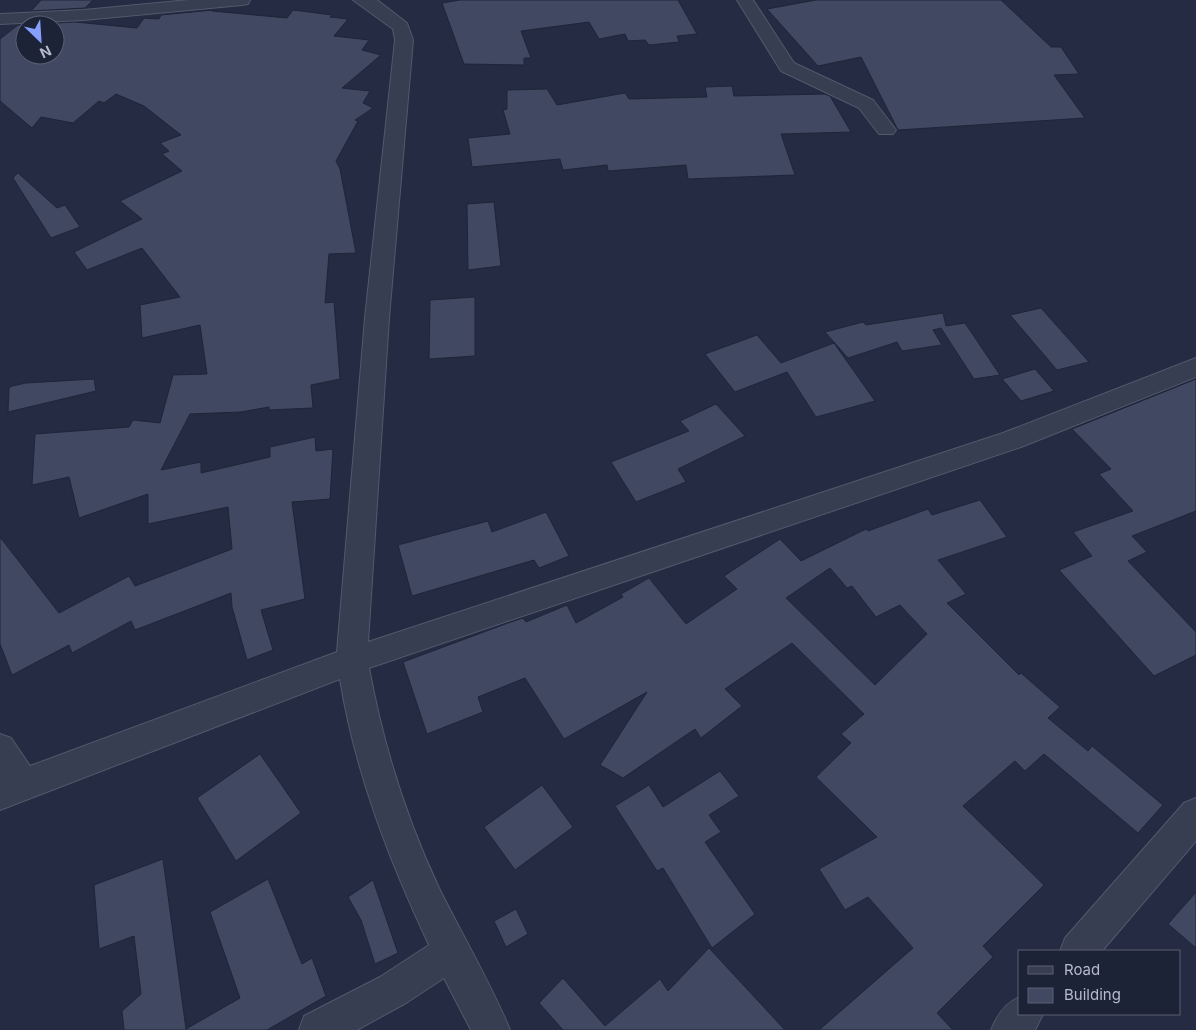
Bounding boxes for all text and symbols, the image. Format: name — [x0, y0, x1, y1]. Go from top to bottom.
north arrow — [15, 15, 65, 65]
text: N — [37, 42, 54, 62]
legend — [1018, 950, 1181, 1015]
text: Road — [1064, 960, 1100, 979]
text: Building — [1064, 985, 1121, 1004]

